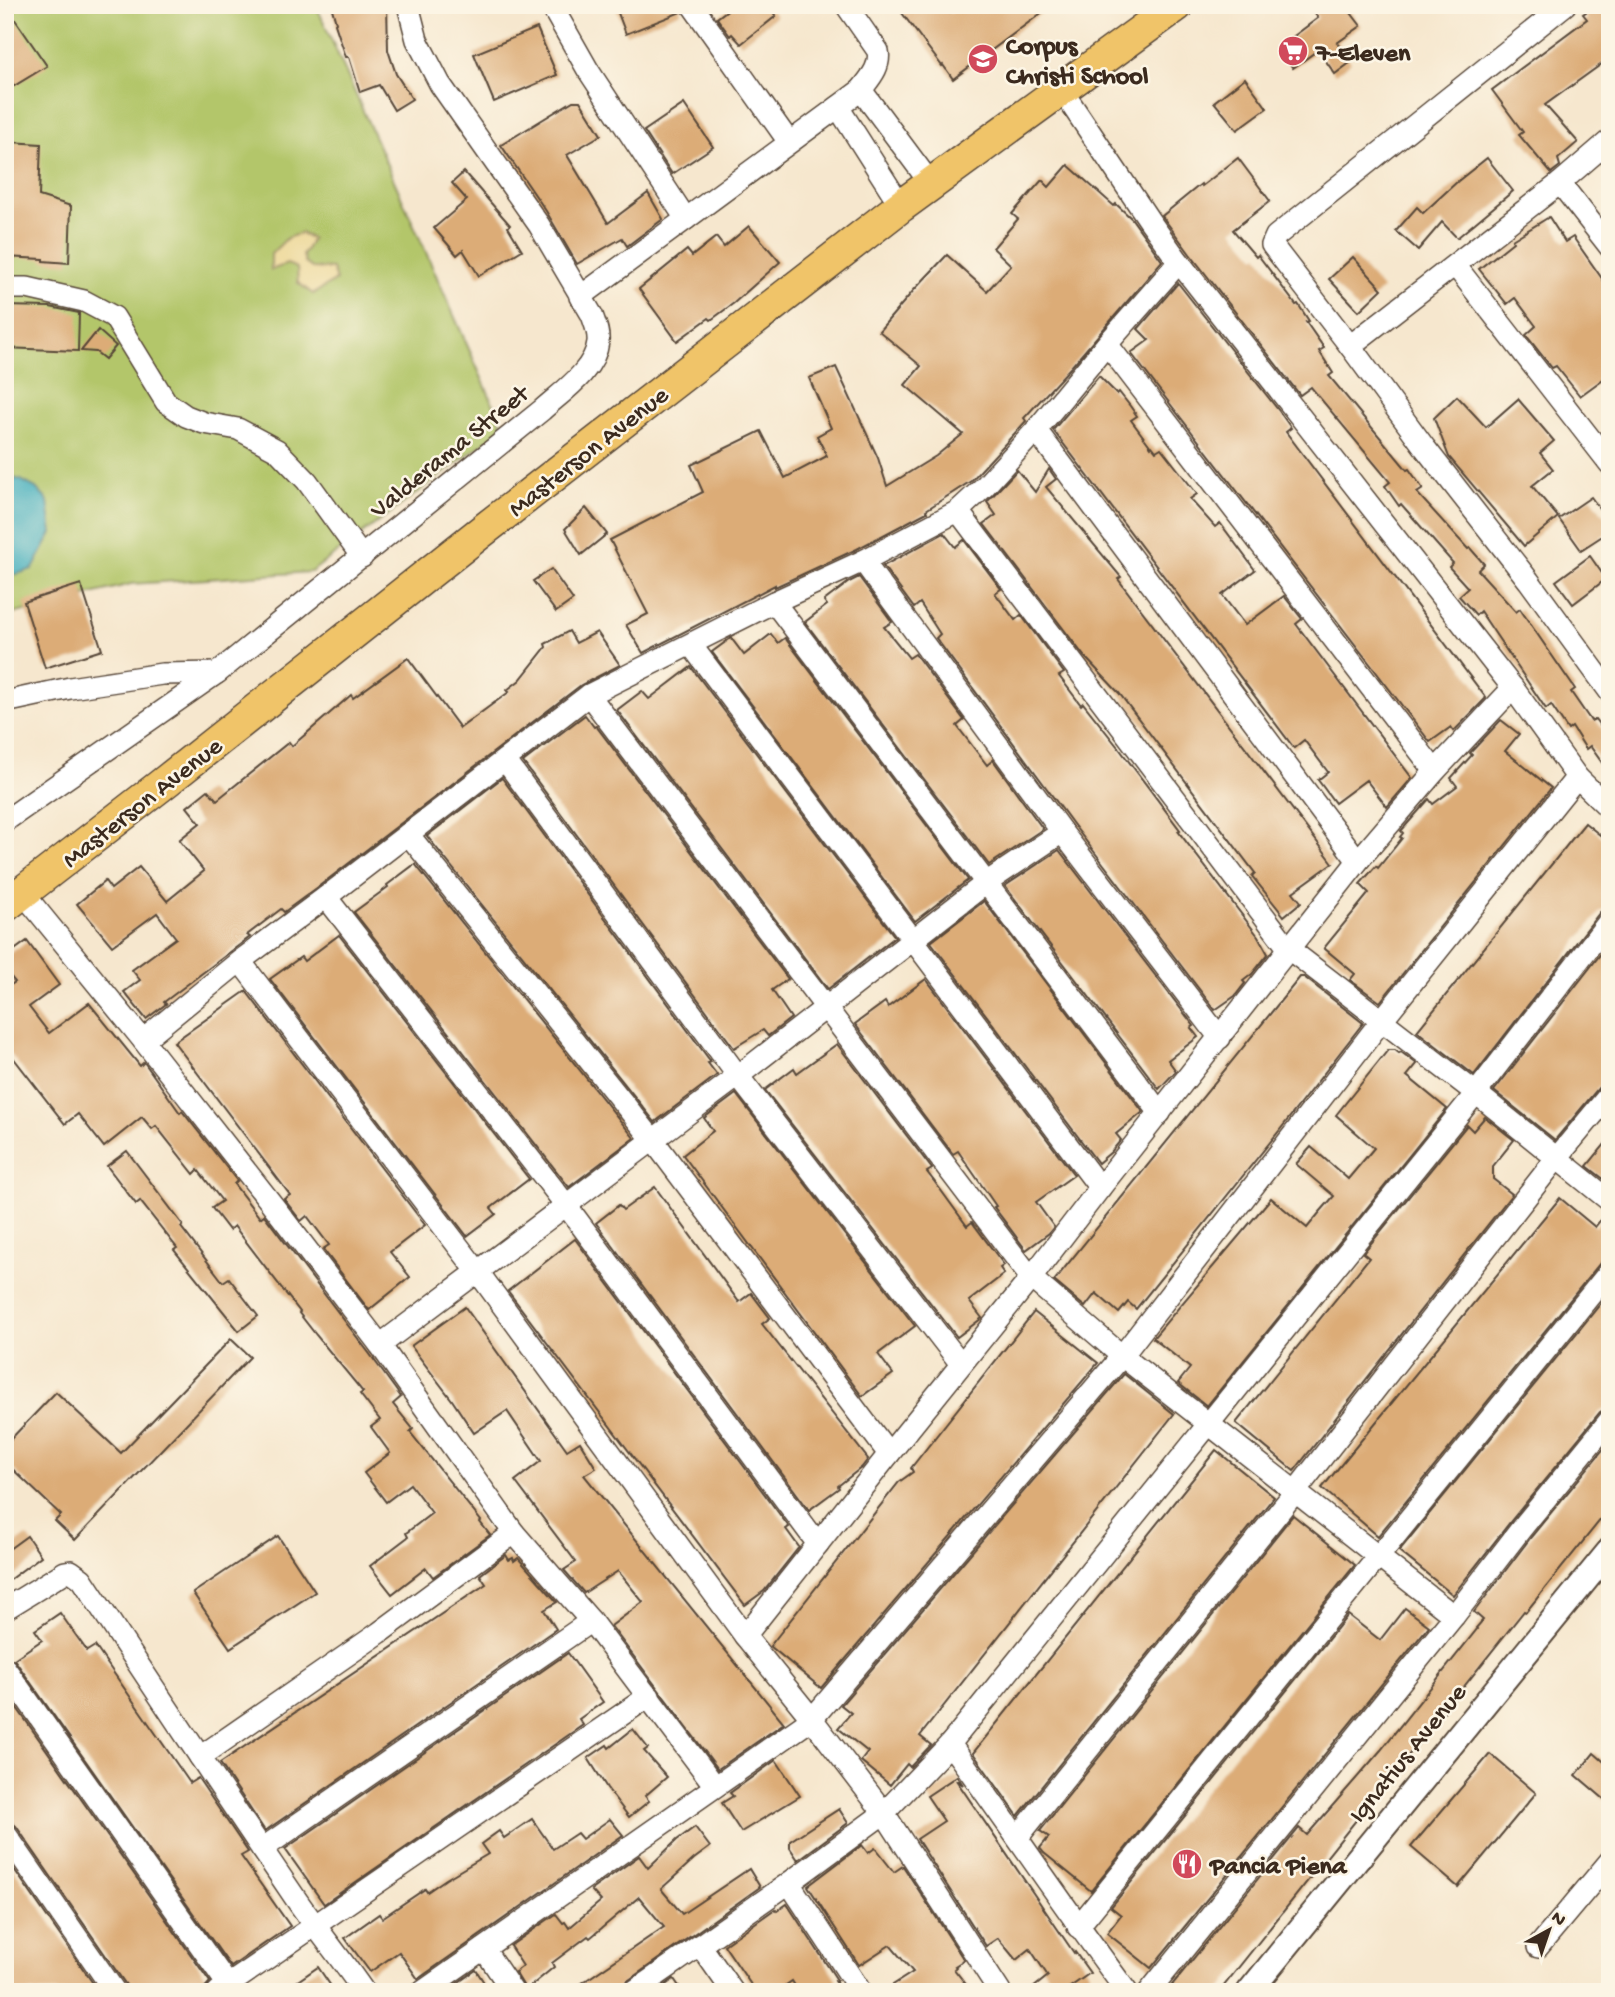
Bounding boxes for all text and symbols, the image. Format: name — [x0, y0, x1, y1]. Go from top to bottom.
place label: Corpus Christi School — [1006, 33, 1149, 94]
supermarket icon: 7-Eleven — [1276, 34, 1310, 68]
place label: 7-Eleven — [1314, 40, 1411, 71]
school or university icon: Corpus Christi School — [966, 42, 1000, 76]
street label: Valderama Street — [364, 379, 538, 528]
street label: Masterson Avenue — [503, 381, 677, 526]
street label: Masterson Avenue — [57, 732, 231, 877]
street label: Ignatius Avenue — [1344, 1678, 1475, 1831]
restaurant icon: Pancia Piena — [1170, 1847, 1204, 1881]
place label: Pancia Piena — [1208, 1853, 1348, 1884]
north arrow — [1514, 1896, 1584, 1966]
text: N — [1546, 1907, 1570, 1932]

